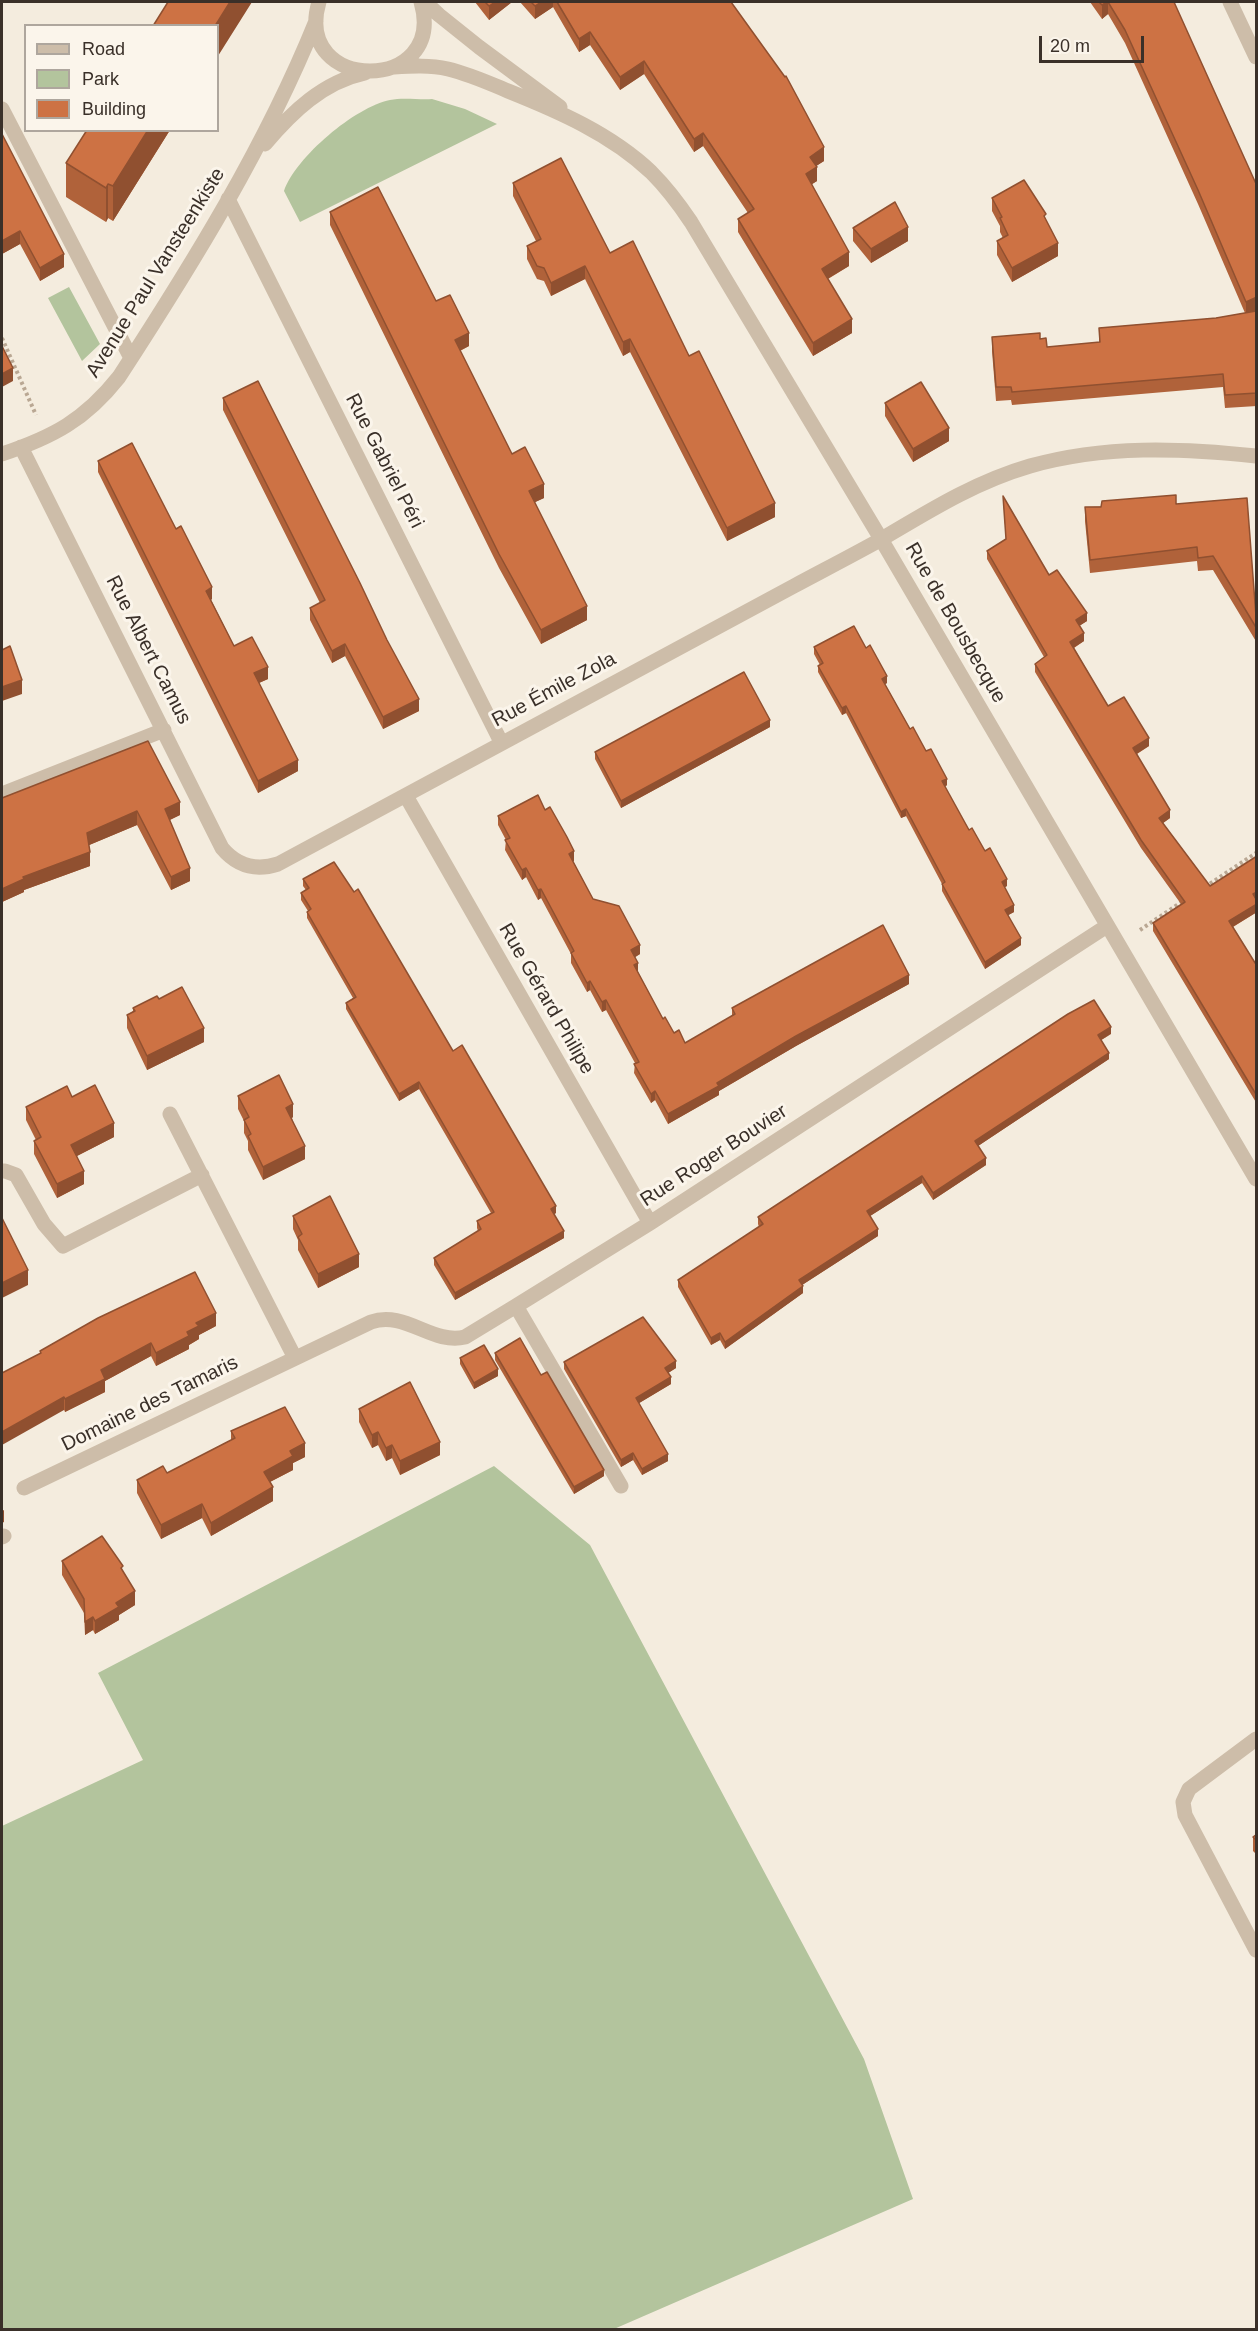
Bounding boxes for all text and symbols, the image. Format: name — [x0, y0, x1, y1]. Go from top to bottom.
legend — [24, 24, 219, 132]
scale bar — [1042, 24, 1147, 62]
text: 20 m — [1050, 36, 1090, 56]
text: Road — [82, 39, 125, 59]
text: Park — [82, 69, 119, 89]
text: Building — [82, 99, 146, 119]
street label: Avenue Paul Vansteenkiste — [82, 164, 230, 382]
street label: Rue Gabriel Péri — [340, 390, 428, 532]
street label: Rue de Bousbecque — [899, 539, 1011, 707]
street label: Rue Albert Camus — [100, 572, 196, 728]
street label: Rue Émile Zola — [488, 647, 620, 733]
street label: Rue Gérard Philipe — [493, 919, 599, 1079]
street label: Rue Roger Bouvier — [636, 1100, 792, 1212]
street label: Domaine des Tamaris — [58, 1351, 242, 1457]

